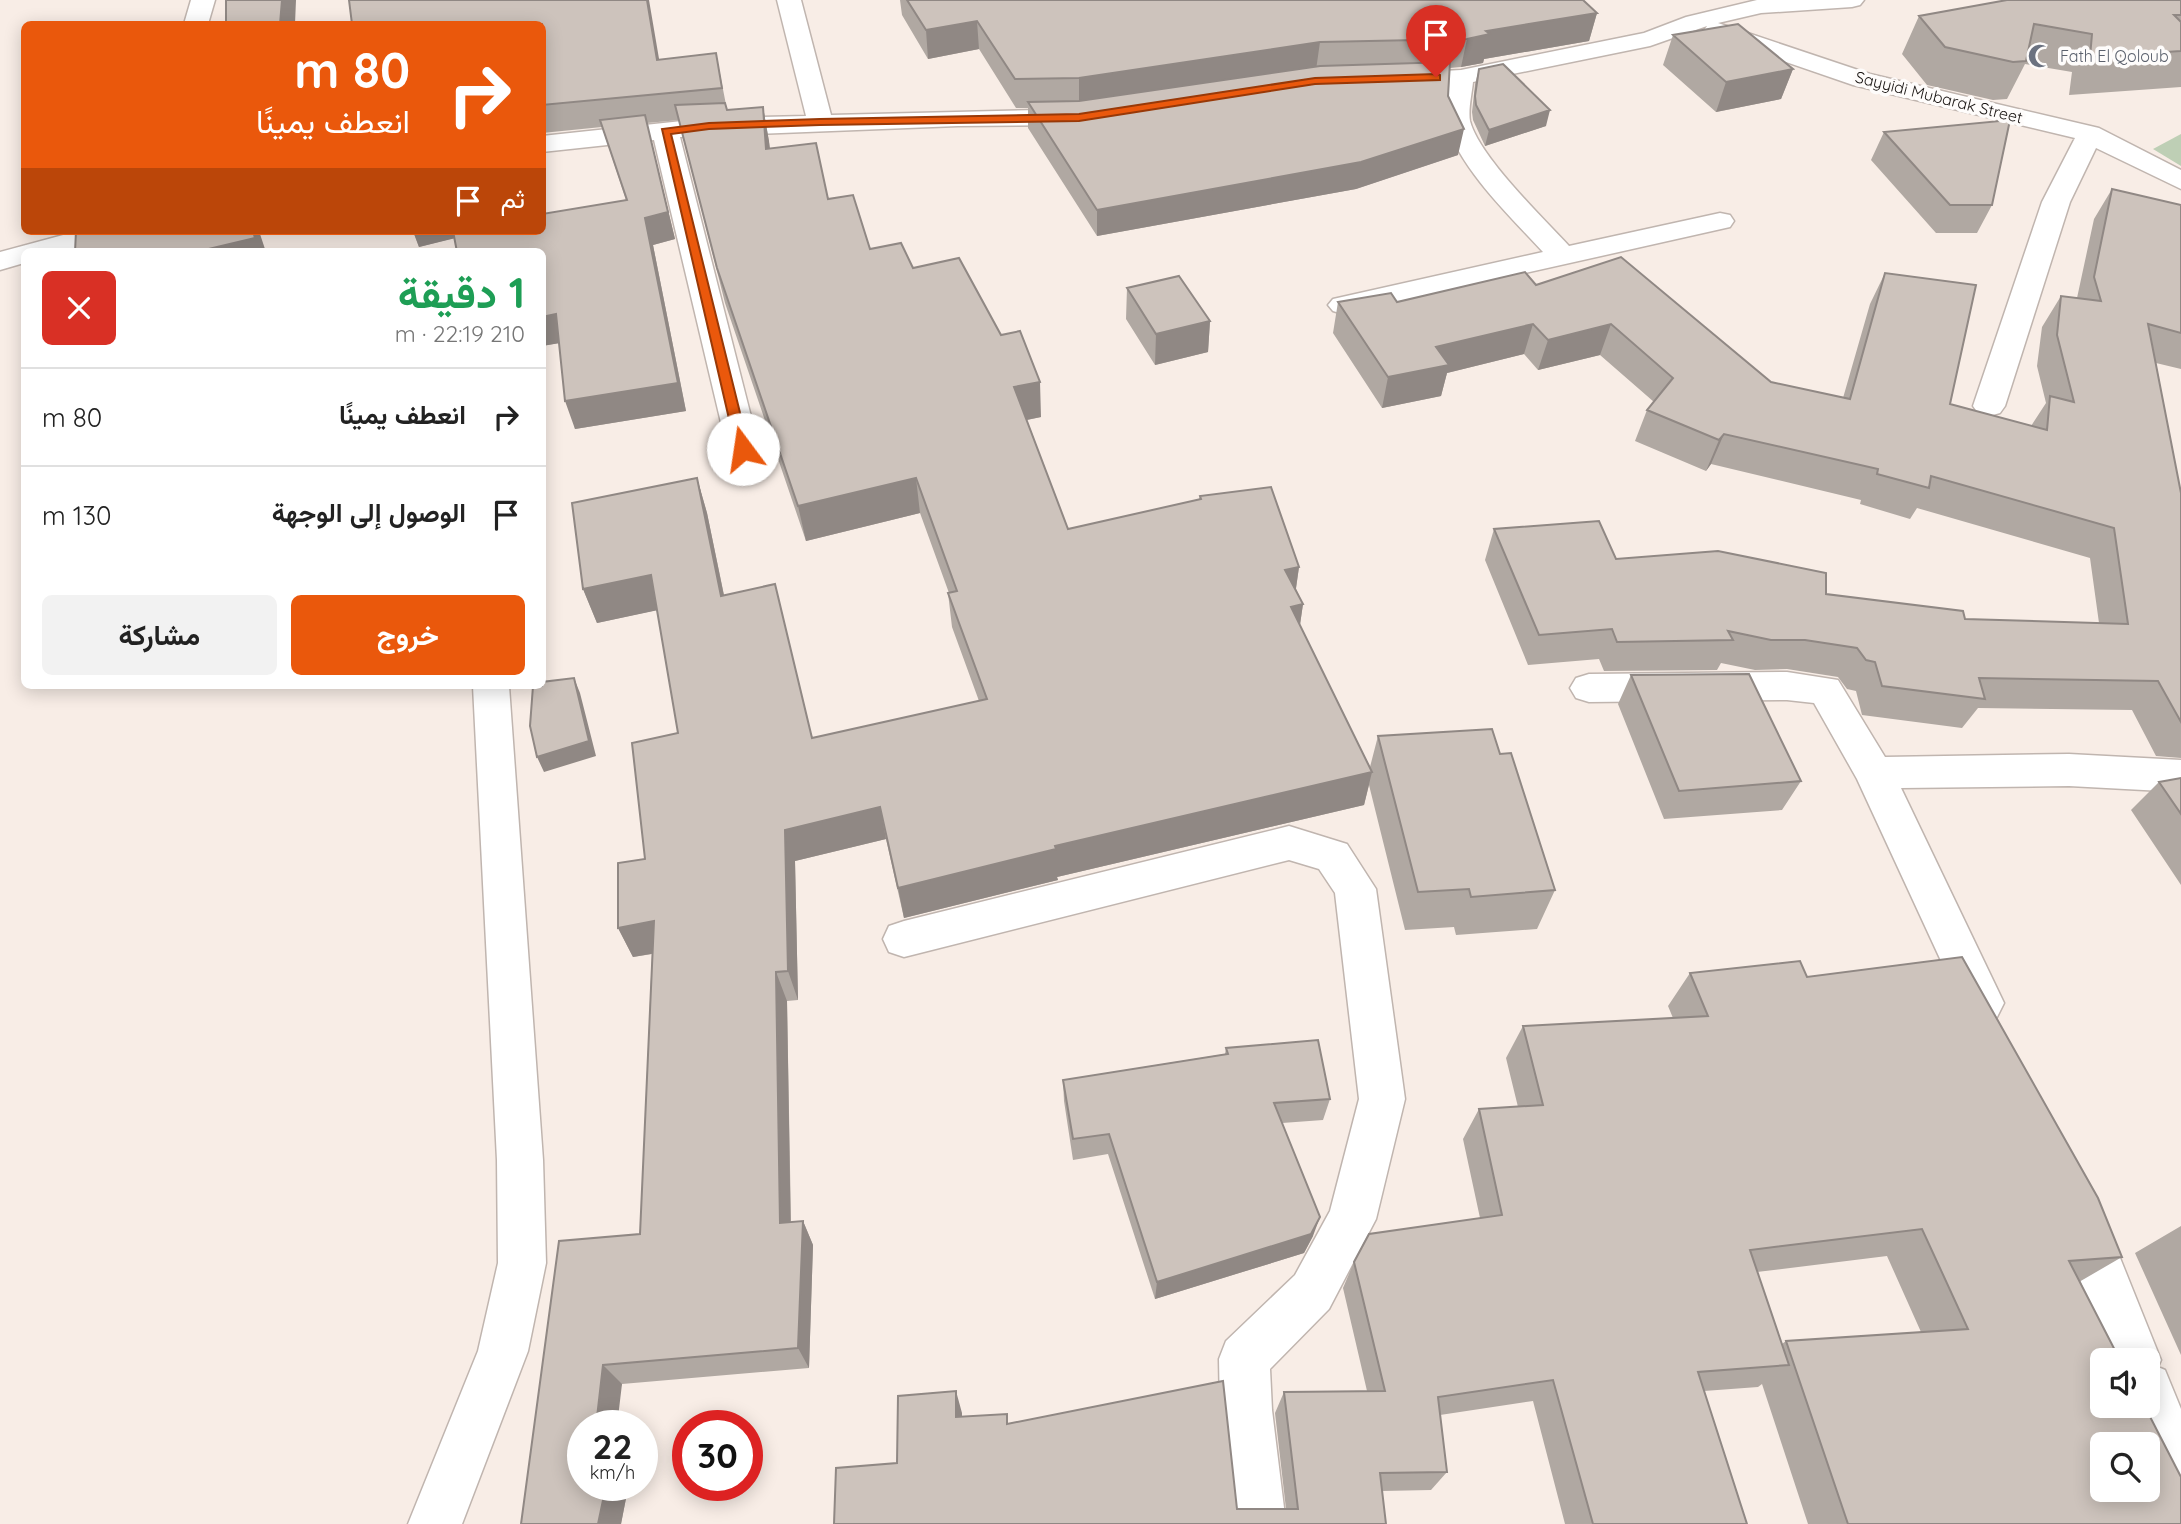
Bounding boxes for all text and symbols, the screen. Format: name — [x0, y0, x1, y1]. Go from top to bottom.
pin — [1406, 5, 1466, 77]
icon: arrive — [1417, 16, 1455, 54]
text: 80 m — [294, 39, 410, 100]
mosque icon: Fath El Qoloub — [2026, 42, 2054, 70]
place label: Fath El Qoloub — [2060, 46, 2169, 66]
icon: right — [434, 49, 525, 140]
street label: Sayyidi Mubarak Street — [1853, 67, 2025, 127]
text: انعطف يمينًا — [256, 101, 410, 141]
icon: arrive — [449, 182, 487, 220]
text: ثم — [501, 182, 525, 215]
text: 1 دقيقة — [398, 266, 525, 319]
button: close — [42, 271, 116, 345]
text: 210 m · 22:19 — [395, 319, 525, 348]
text: انعطف يمينًا — [339, 398, 466, 431]
icon: right — [487, 398, 525, 436]
text: 80 m — [42, 401, 102, 434]
position arrow — [706, 412, 780, 486]
text: الوصول إلى الوجهة — [272, 496, 466, 529]
icon: arrive — [487, 496, 525, 534]
text: 130 m — [42, 499, 112, 532]
button: مشاركة — [42, 595, 277, 675]
button: خروج — [291, 595, 525, 675]
map controls — [2090, 1348, 2160, 1502]
button: sound — [2090, 1348, 2160, 1418]
speed limit sign: 30 — [672, 1410, 763, 1501]
text: 22 — [593, 1424, 632, 1468]
button: search — [2090, 1432, 2160, 1502]
text: km/h — [590, 1461, 635, 1484]

